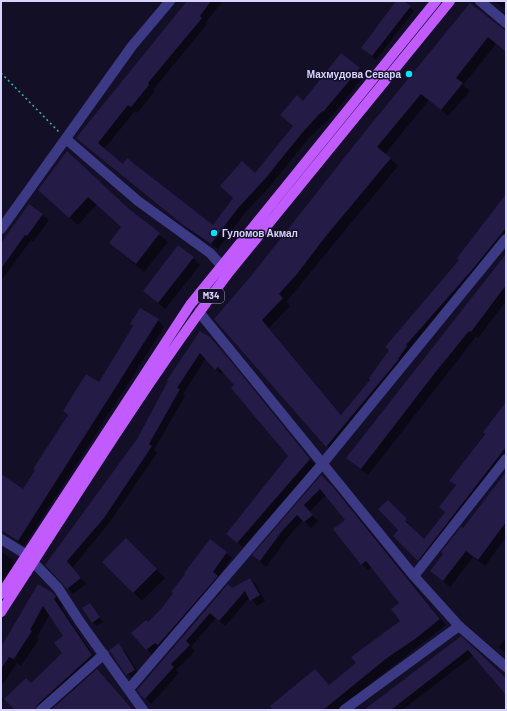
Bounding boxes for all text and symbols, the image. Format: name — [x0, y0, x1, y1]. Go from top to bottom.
place label: Махмудова Севара — [307, 68, 401, 80]
marker: Махмудова Севара — [404, 69, 414, 79]
place label: Гуломов Акмал — [222, 227, 298, 239]
marker: Гуломов Акмал — [209, 228, 219, 238]
road number: M34 — [198, 289, 224, 303]

